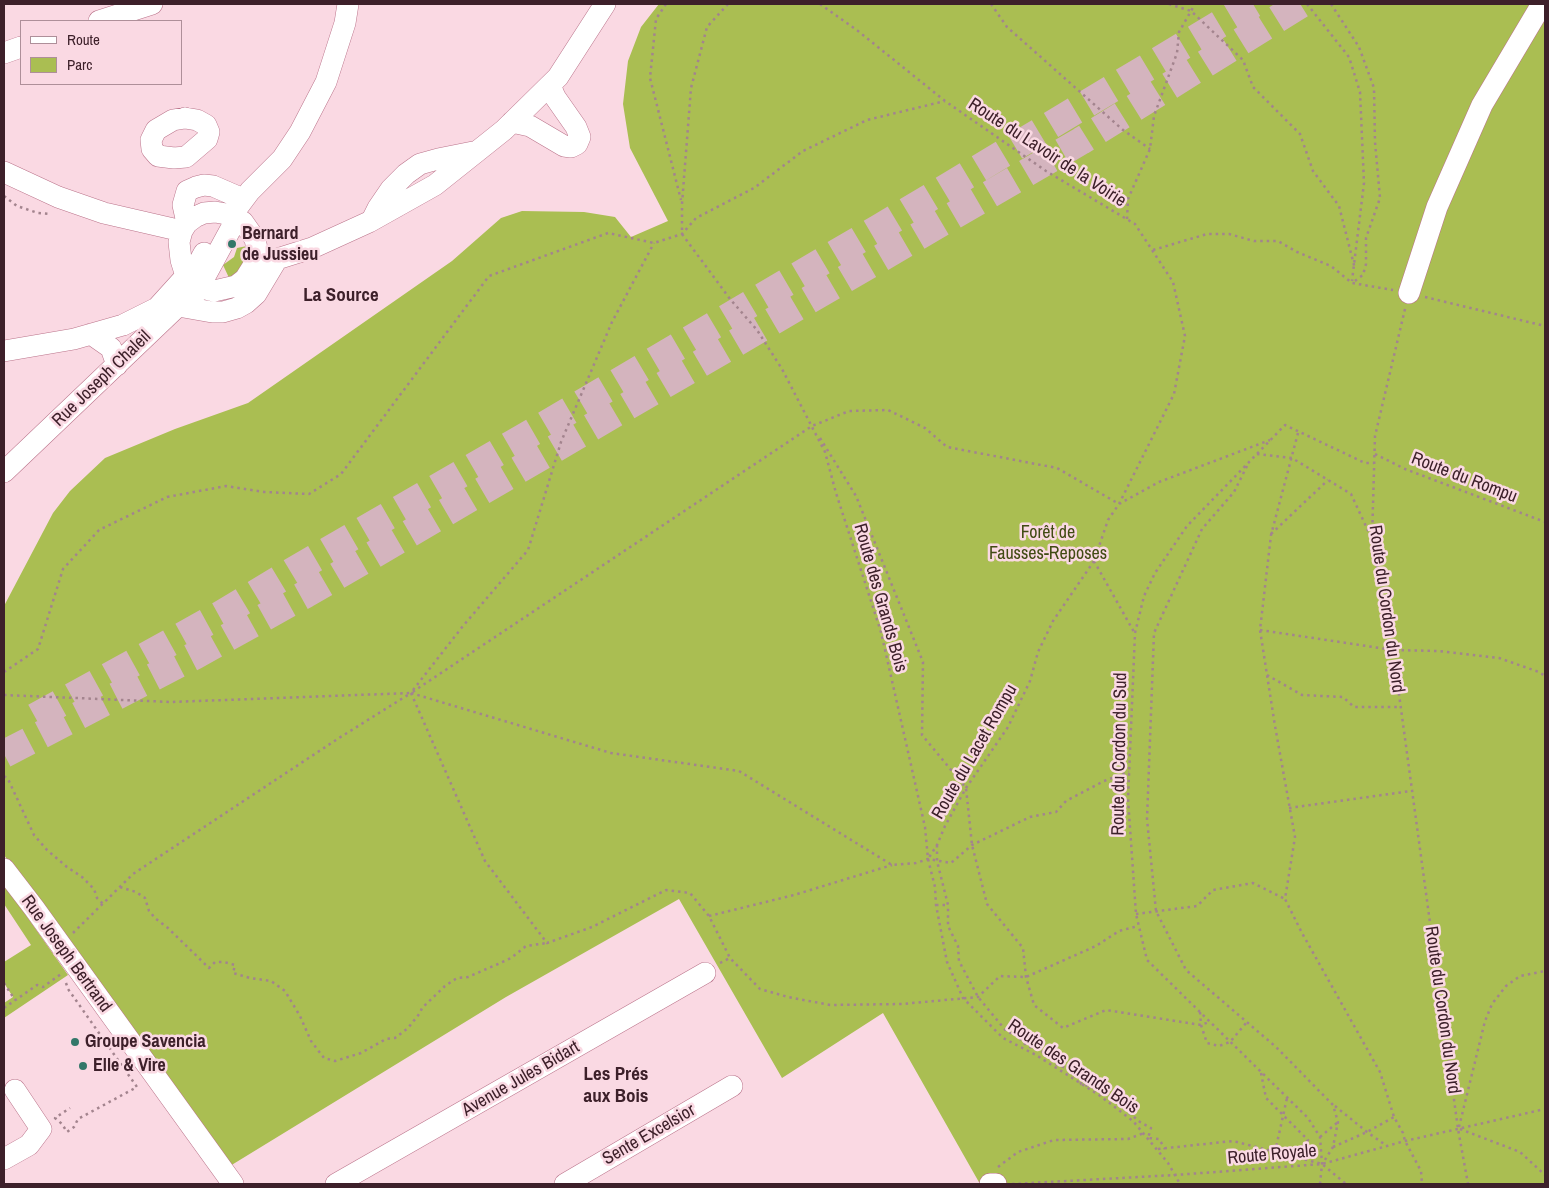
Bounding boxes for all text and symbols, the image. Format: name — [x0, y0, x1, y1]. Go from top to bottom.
legend — [20, 20, 182, 85]
text: Route — [67, 29, 100, 50]
text: Parc — [67, 54, 92, 75]
street label: Route du Lavoir de la Voirie — [964, 94, 1130, 212]
place label: Bernard de Jussieu — [242, 223, 318, 266]
marker: Bernard de Jussieu — [226, 238, 238, 250]
district label: La Source — [303, 285, 379, 307]
street label: Rue Joseph Chaleil — [48, 326, 156, 432]
street label: Route du Rompu — [1408, 448, 1520, 508]
street label: Route des Grands Bois — [848, 521, 912, 675]
park label: Forêt de Fausses-Reposes — [989, 522, 1107, 564]
street label: Route du Cordon du Nord — [1364, 524, 1408, 694]
street label: Route du Cordon du Sud — [1108, 672, 1132, 836]
street label: Route du Lacet Rompu — [928, 681, 1022, 823]
street label: Rue Joseph Bertrand — [16, 891, 116, 1017]
street label: Route du Cordon du Nord — [1420, 925, 1464, 1095]
street label: Route des Grands Bois — [1003, 1015, 1143, 1119]
place label: Groupe Savencia — [85, 1031, 206, 1053]
marker: Groupe Savencia — [69, 1036, 81, 1048]
street label: Avenue Jules Bidart — [459, 1037, 583, 1121]
place label: Elle & Vire — [93, 1055, 166, 1077]
marker: Elle & Vire — [77, 1060, 89, 1072]
district label: Les Prés aux Bois — [584, 1064, 648, 1108]
street label: Sente Excelsior — [599, 1100, 699, 1170]
street label: Route Royale — [1227, 1140, 1317, 1170]

